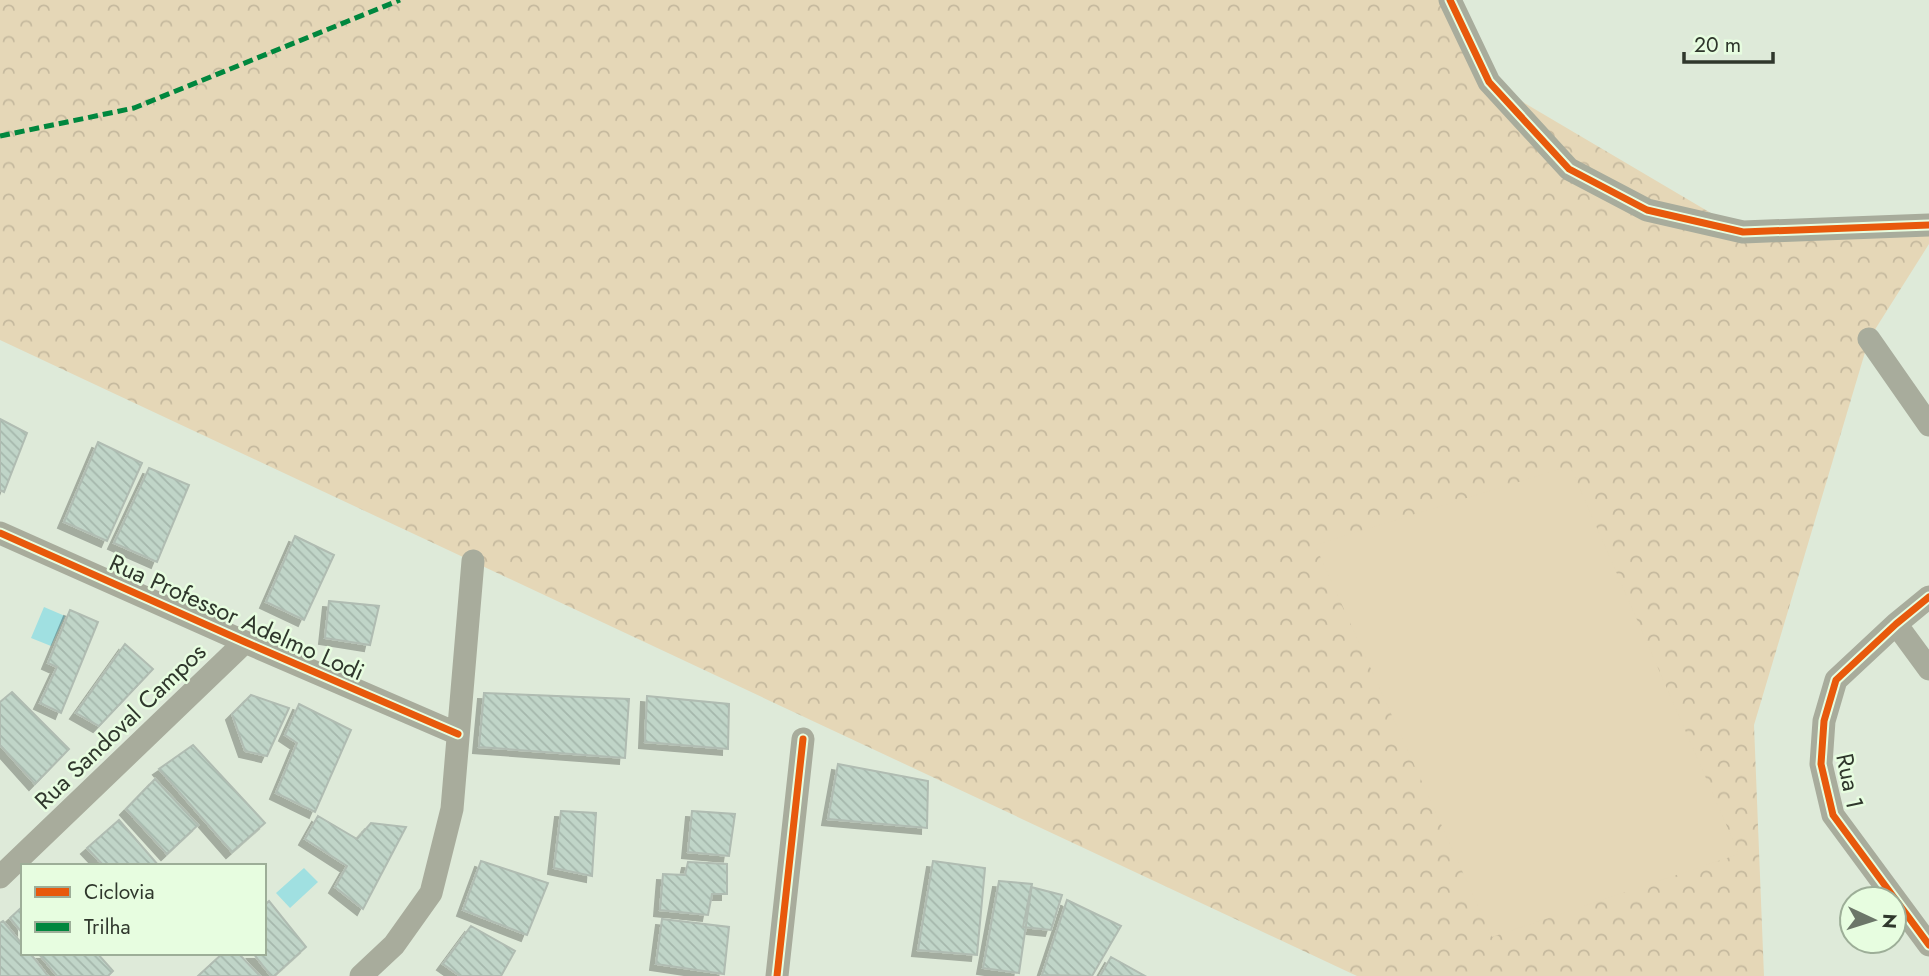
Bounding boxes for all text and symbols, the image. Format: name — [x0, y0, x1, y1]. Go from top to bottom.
scale bar — [1684, 21, 1773, 65]
text: 20 m — [1694, 30, 1741, 60]
street label: Rua Professor Adelmo Lodi — [104, 545, 370, 689]
street label: Rua Sandoval Campos — [26, 635, 214, 817]
street label: Rua 1 — [1827, 750, 1873, 812]
legend — [21, 864, 266, 955]
text: Ciclovia — [84, 877, 155, 907]
north arrow — [1838, 885, 1908, 955]
text: Trilha — [84, 912, 131, 942]
text: N — [1875, 913, 1903, 930]

